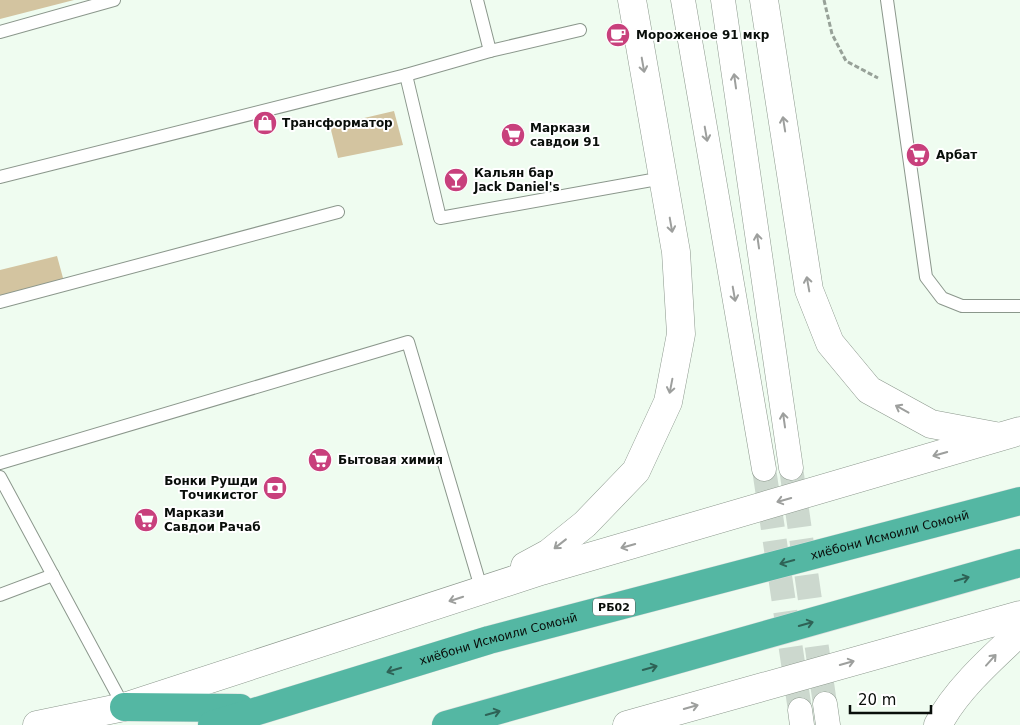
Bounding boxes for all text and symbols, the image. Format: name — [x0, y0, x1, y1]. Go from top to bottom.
cafe icon: Мороженое 91 мкр — [605, 22, 631, 48]
place label: Мороженое 91 мкр — [636, 28, 770, 42]
one-way arrow — [639, 57, 649, 73]
one-way arrow — [730, 73, 740, 89]
shop icon: Трансформатор — [252, 110, 278, 136]
place label: Трансформатор — [282, 116, 393, 130]
one-way arrow — [778, 116, 788, 132]
place label: Маркази савдои 91 — [530, 121, 600, 149]
supermarket icon: Маркази савдои 91 — [500, 122, 526, 148]
one-way arrow — [701, 126, 711, 142]
supermarket icon: Арбат — [905, 142, 931, 168]
place label: Арбат — [936, 148, 977, 162]
place label: Кальян бар Jack Daniel's — [473, 166, 560, 194]
bar icon: Кальян бар Jack Daniel's — [443, 167, 469, 193]
one-way arrow — [667, 217, 677, 233]
one-way arrow — [753, 234, 763, 250]
one-way arrow — [803, 277, 813, 293]
one-way arrow — [729, 286, 739, 302]
one-way arrow — [666, 378, 675, 394]
one-way arrow — [895, 404, 910, 414]
one-way arrow — [779, 412, 789, 428]
supermarket icon: Бытовая химия — [307, 447, 333, 473]
one-way arrow — [932, 450, 948, 460]
place label: Бытовая химия — [338, 453, 443, 467]
place label: Бонки Рушди Точикистог — [164, 474, 258, 502]
bank icon: Бонки Рушди Точикистог — [262, 475, 288, 501]
one-way arrow — [776, 495, 792, 505]
place label: Маркази Савдои Рачаб — [164, 506, 261, 534]
supermarket icon: Маркази Савдои Рачаб — [133, 507, 159, 533]
street label: хиёбони Исмоили Сомонӣ — [809, 508, 971, 563]
one-way arrow — [554, 538, 567, 549]
one-way arrow — [620, 541, 636, 551]
one-way arrow — [779, 558, 795, 567]
one-way arrow — [954, 574, 970, 583]
one-way arrow — [449, 595, 464, 604]
road number: РБ02 — [593, 598, 635, 616]
street label: хиёбони Исмоили Сомонӣ — [418, 610, 579, 668]
one-way arrow — [797, 618, 813, 628]
one-way arrow — [985, 654, 997, 666]
one-way arrow — [839, 658, 855, 668]
one-way arrow — [641, 663, 657, 672]
one-way arrow — [386, 665, 402, 675]
scale bar — [850, 682, 931, 714]
text: 20 m — [858, 691, 896, 709]
one-way arrow — [682, 702, 698, 711]
one-way arrow — [485, 707, 501, 717]

